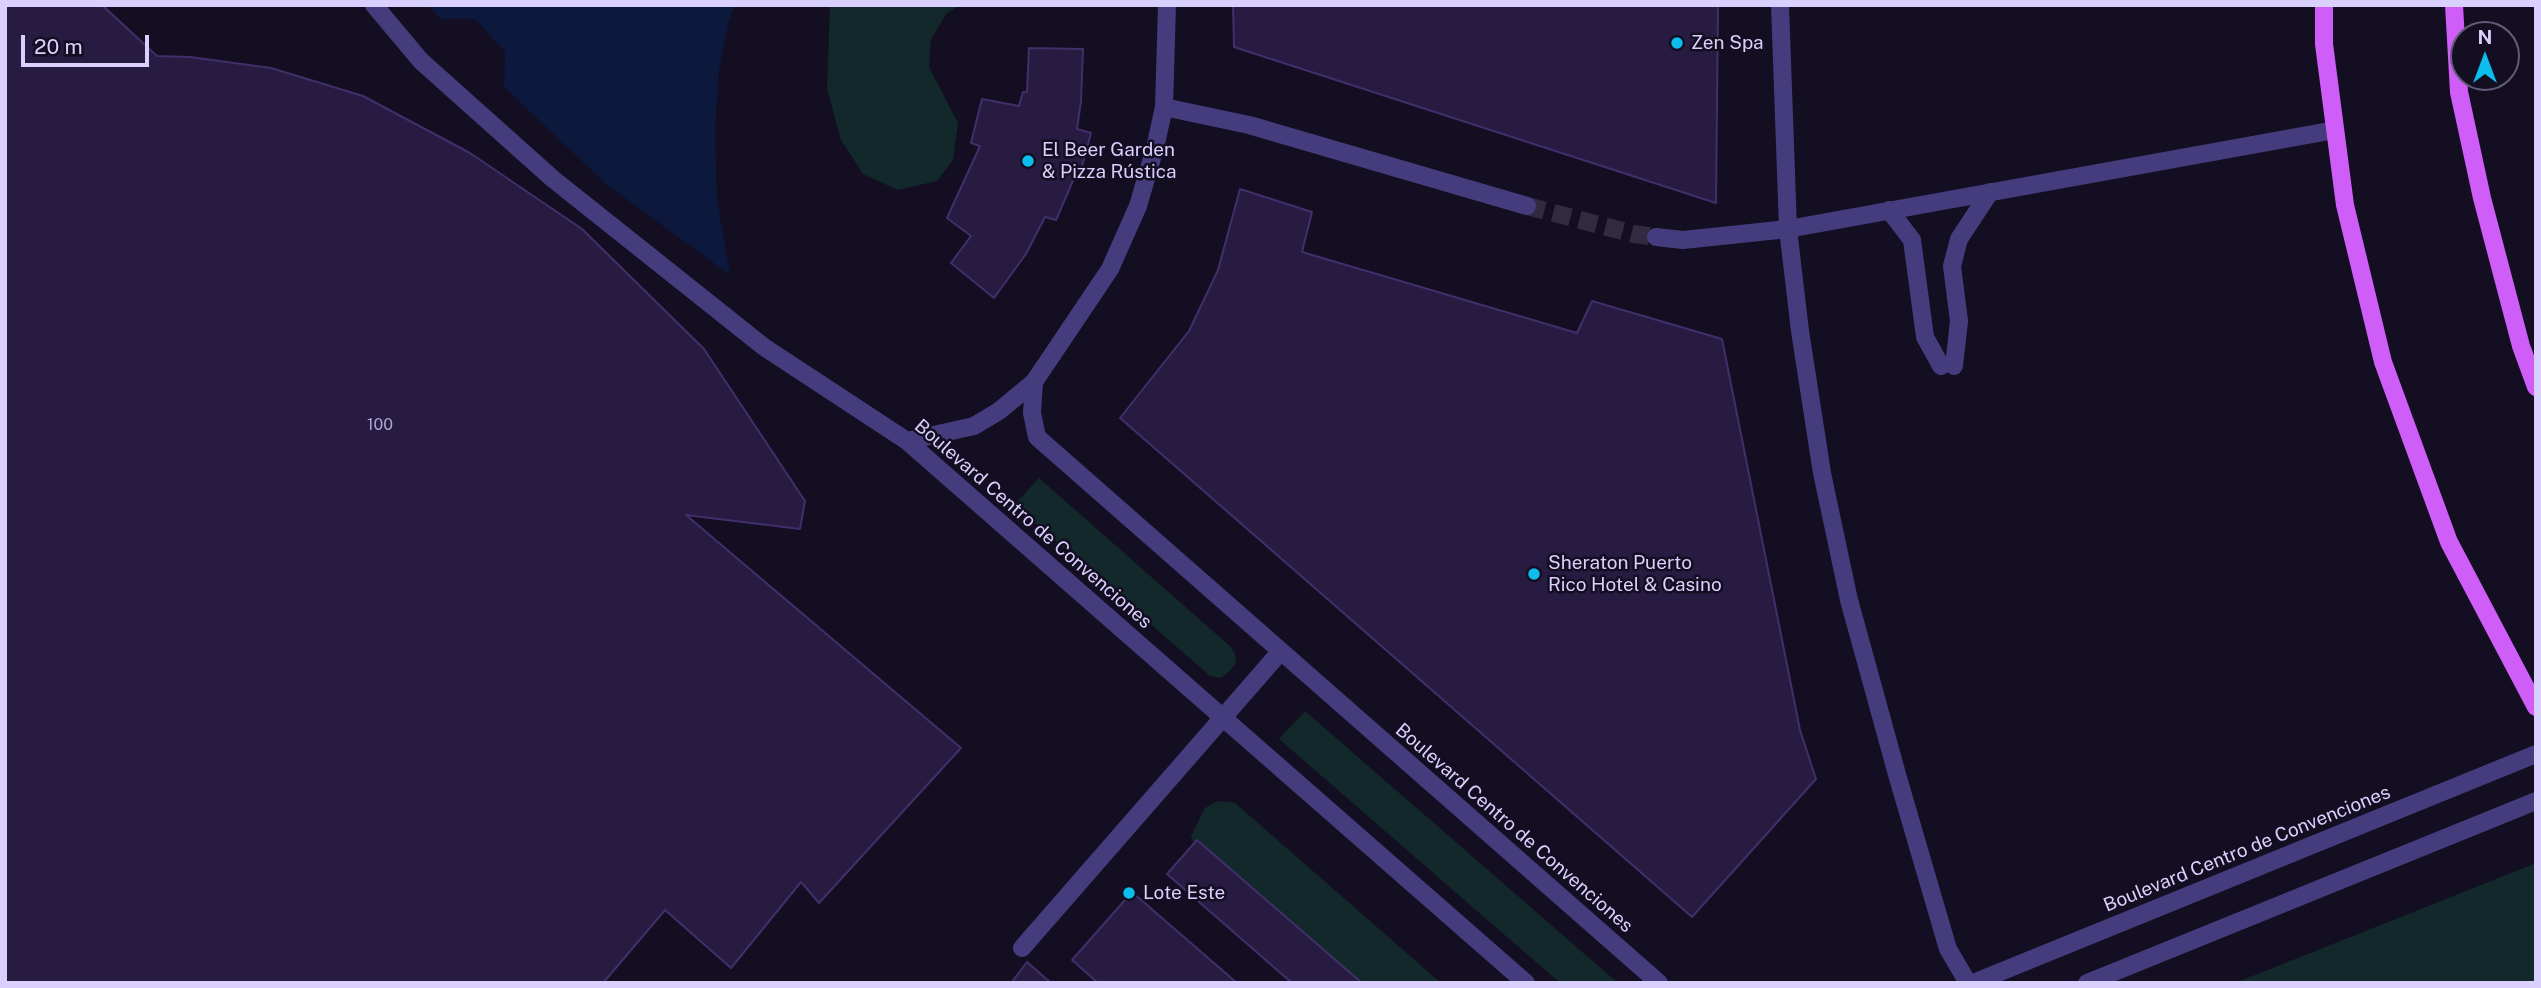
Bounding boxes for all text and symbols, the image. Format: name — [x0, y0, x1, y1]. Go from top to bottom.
scale bar — [24, 21, 152, 65]
north arrow — [2450, 21, 2520, 91]
text: N — [2478, 26, 2492, 48]
place label: Zen Spa — [1691, 32, 1764, 54]
text: 20 m — [34, 34, 83, 59]
marker: Zen Spa — [1669, 35, 1685, 51]
place label: El Beer Garden & Pizza Rústica — [1042, 139, 1176, 183]
marker: El Beer Garden & Pizza Rústica — [1020, 153, 1036, 169]
house number: 100 — [367, 415, 393, 435]
street label: Boulevard Centro de Convenciones — [910, 415, 1156, 633]
place label: Sheraton Puerto Rico Hotel & Casino — [1548, 552, 1722, 596]
marker: Sheraton Puerto Rico Hotel & Casino — [1526, 566, 1542, 582]
street label: Boulevard Centro de Convenciones — [1391, 719, 1637, 937]
street label: Boulevard Centro de Convenciones — [2100, 781, 2394, 917]
place label: Lote Este — [1143, 882, 1225, 904]
marker: Lote Este — [1121, 885, 1137, 901]

